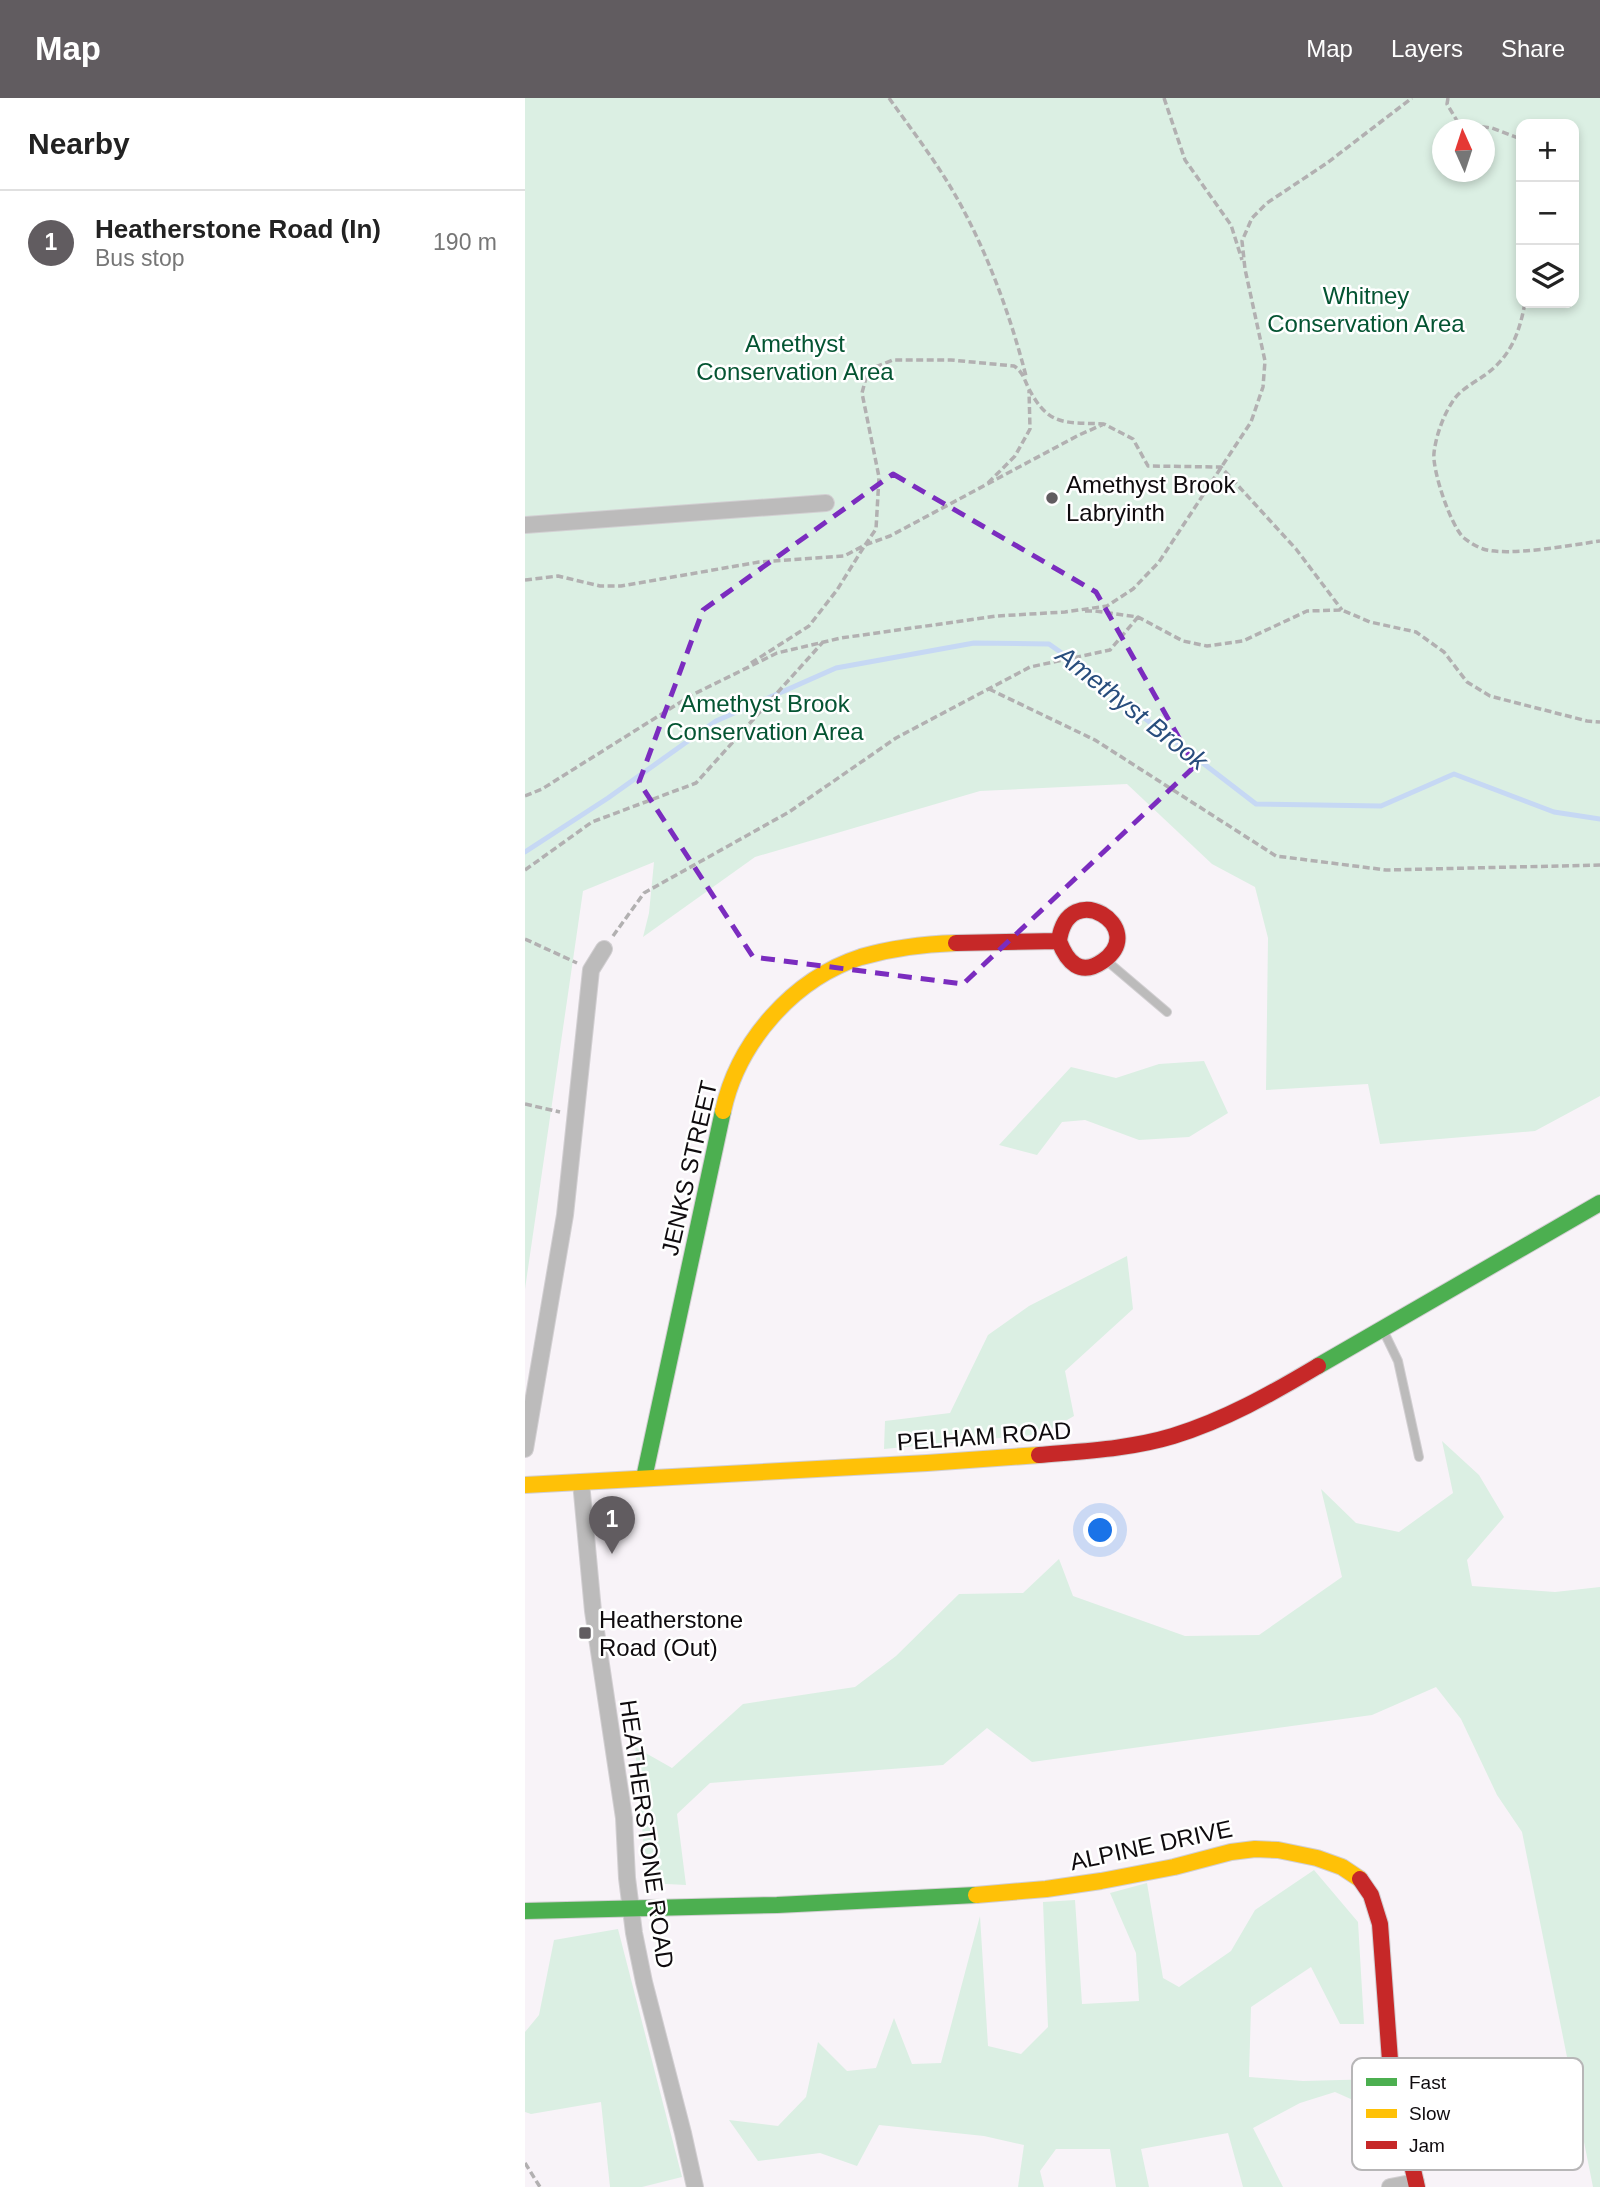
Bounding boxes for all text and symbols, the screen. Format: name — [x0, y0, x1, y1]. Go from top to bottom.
text: Map — [35, 30, 101, 67]
text: Map — [1306, 35, 1353, 62]
text: Layers — [1391, 35, 1463, 62]
text: Share — [1501, 35, 1565, 62]
north arrow — [1432, 119, 1495, 182]
map controls — [1516, 119, 1579, 308]
button: + — [1516, 119, 1579, 182]
text: Nearby — [28, 127, 130, 160]
button: − — [1516, 182, 1579, 245]
text: Heatherstone Road (In) — [95, 214, 381, 244]
text: 1 — [45, 229, 57, 255]
text: 190 m — [433, 229, 497, 255]
text: Bus stop — [95, 245, 185, 271]
button: layers — [1516, 245, 1579, 308]
park label: Whitney Conservation Area — [1267, 282, 1465, 337]
park label: Amethyst Conservation Area — [696, 330, 894, 385]
place label: Amethyst Brook Labryinth — [1066, 471, 1236, 526]
marker: Amethyst Brook Labryinth — [1044, 490, 1060, 506]
water label: Amethyst Brook — [1049, 638, 1215, 778]
park label: Amethyst Brook Conservation Area — [666, 690, 864, 745]
street label: JENKS STREET — [656, 1078, 722, 1258]
street label: PELHAM ROAD — [896, 1416, 1072, 1456]
pin: 1 — [589, 1496, 635, 1554]
your location — [1083, 1513, 1117, 1547]
place label: Heatherstone Road (Out) — [599, 1606, 743, 1661]
marker: Heatherstone Road (Out) — [577, 1625, 593, 1641]
street label: HEATHERSTONE ROAD — [615, 1698, 679, 1970]
street label: ALPINE DRIVE — [1067, 1815, 1235, 1875]
legend — [1352, 2058, 1583, 2170]
text: Fast — [1409, 2072, 1447, 2093]
text: Slow — [1409, 2103, 1450, 2124]
text: Jam — [1409, 2135, 1445, 2156]

